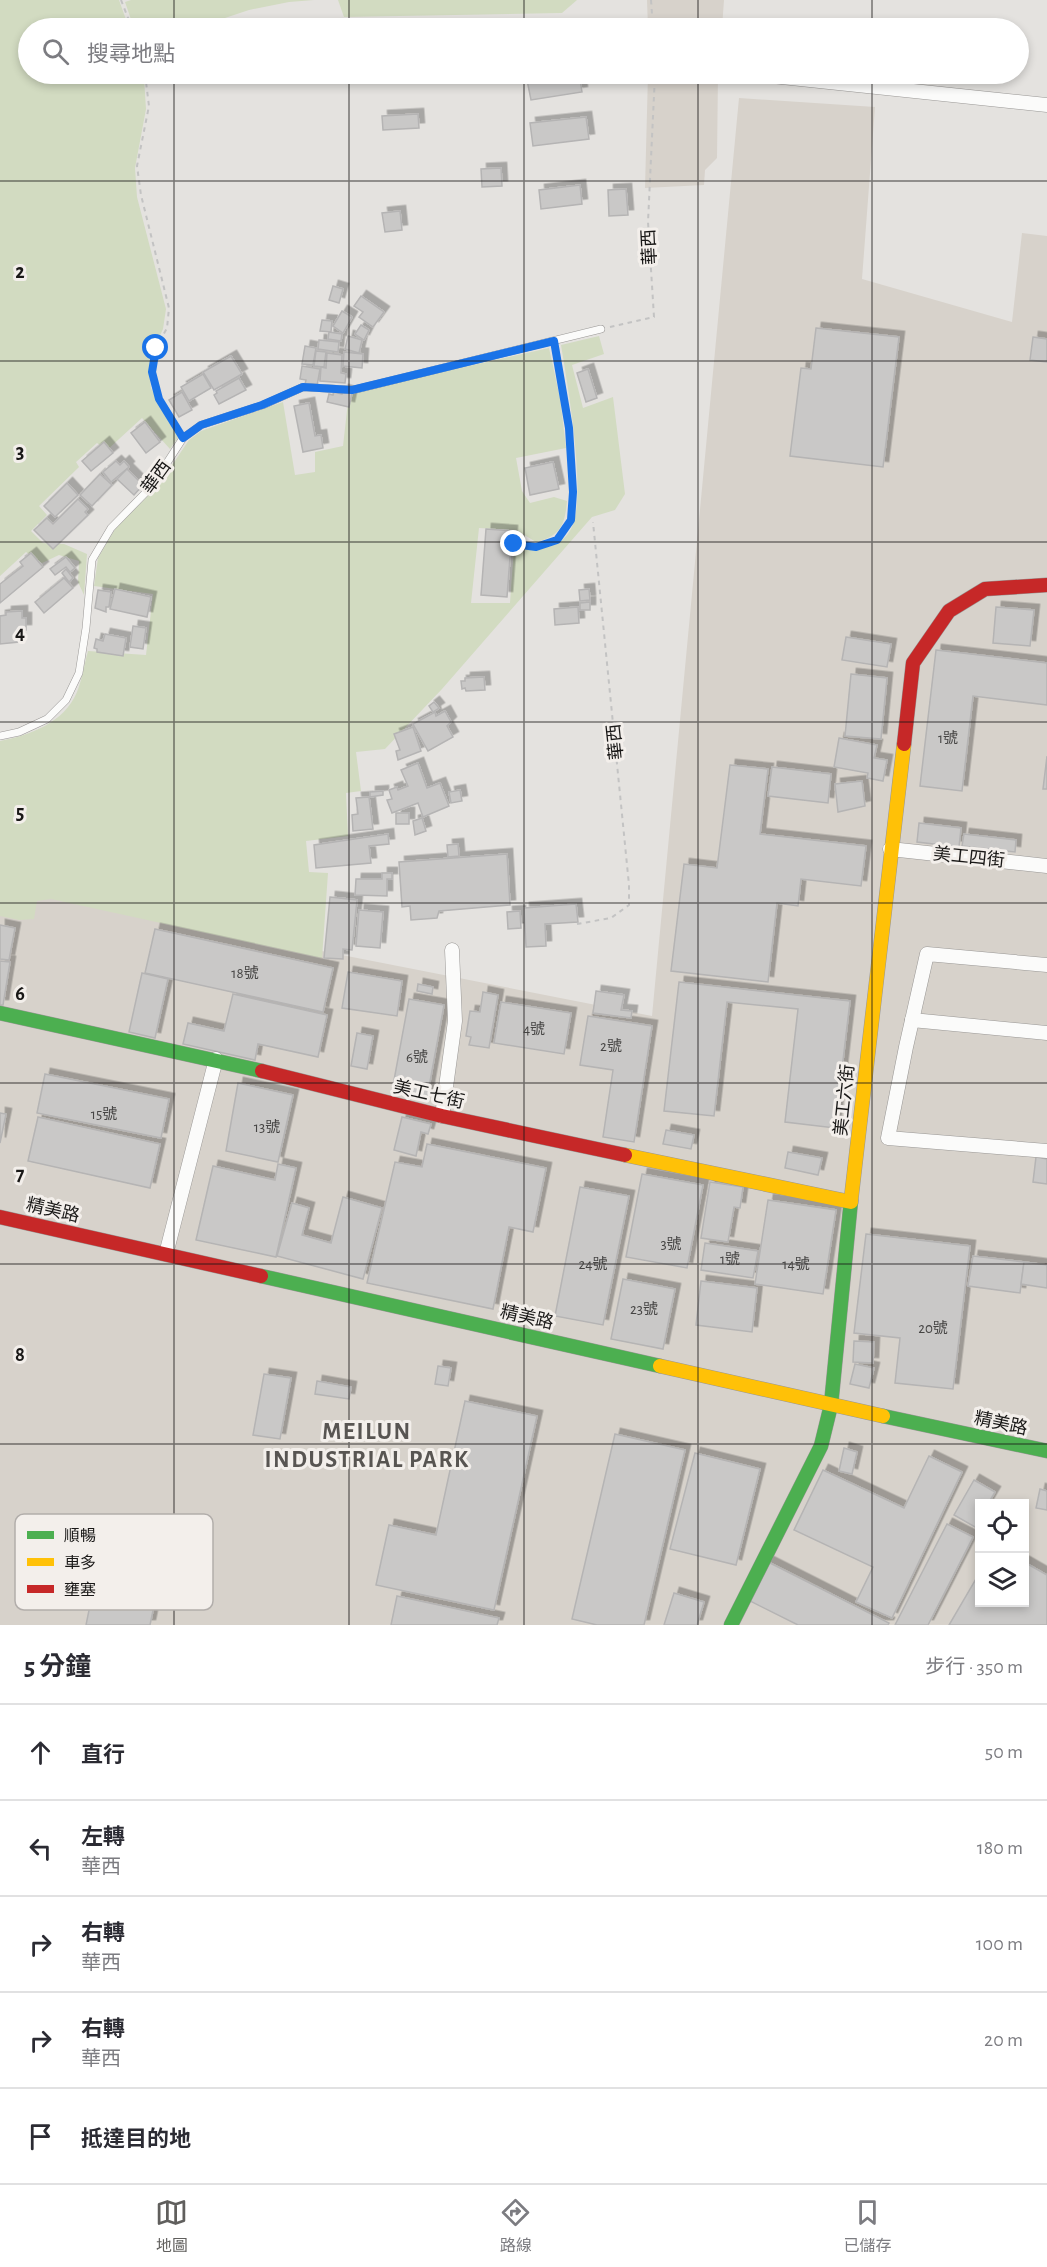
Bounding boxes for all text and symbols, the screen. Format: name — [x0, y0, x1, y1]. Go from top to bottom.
search box — [18, 18, 1029, 84]
icon: search — [39, 35, 72, 68]
text: 搜尋地點 — [87, 43, 175, 65]
street label: 華西 — [638, 229, 660, 265]
text: 2 — [15, 262, 25, 282]
route start — [142, 334, 168, 360]
text: 3 — [16, 442, 24, 462]
street label: 華西 — [137, 457, 175, 497]
route end — [500, 530, 526, 556]
text: 4 — [15, 623, 25, 643]
street label: 華西 — [603, 723, 627, 761]
house number: 1號 — [938, 730, 958, 746]
text: 5 — [16, 803, 24, 823]
street label: 美工四街 — [932, 843, 1006, 871]
house number: 18號 — [231, 965, 259, 981]
text: 6 — [15, 984, 25, 1004]
house number: 4號 — [523, 1021, 545, 1037]
house number: 2號 — [600, 1038, 622, 1054]
house number: 6號 — [406, 1049, 428, 1065]
street label: 美工六街 — [830, 1063, 858, 1137]
street label: 美工七街 — [392, 1076, 466, 1112]
house number: 15號 — [91, 1106, 117, 1122]
house number: 13號 — [254, 1119, 280, 1135]
text: 7 — [16, 1164, 25, 1184]
street label: 精美路 — [24, 1194, 82, 1226]
house number: 3號 — [660, 1236, 682, 1252]
house number: 1號 — [720, 1251, 740, 1267]
house number: 24號 — [578, 1256, 608, 1272]
house number: 14號 — [782, 1256, 810, 1272]
street label: 精美路 — [498, 1301, 556, 1333]
house number: 23號 — [630, 1301, 658, 1317]
house number: 20號 — [918, 1320, 948, 1336]
text: 8 — [15, 1345, 25, 1365]
street label: 精美路 — [973, 1408, 1029, 1438]
district label: MEILUN INDUSTRIAL PARK — [264, 1420, 470, 1472]
map controls — [975, 1499, 1029, 1607]
button: locate — [975, 1499, 1029, 1553]
legend — [15, 1514, 213, 1610]
text: 順暢 — [64, 1528, 96, 1544]
button: layers — [975, 1553, 1029, 1607]
text: 車多 — [64, 1554, 96, 1571]
text: 壅塞 — [64, 1581, 96, 1598]
text: 5 分鐘 — [24, 1654, 91, 1680]
text: 步行 · 350 m — [925, 1657, 1023, 1677]
icon: ahead — [24, 1736, 57, 1769]
text: 50 m — [985, 1742, 1023, 1762]
text: 直行 — [81, 1744, 125, 1766]
text: 左轉 — [81, 1826, 125, 1848]
icon: left — [24, 1832, 57, 1865]
text: 180 m — [977, 1838, 1023, 1858]
text: 華西 — [81, 1857, 121, 1877]
text: 右轉 — [81, 1922, 125, 1944]
icon: right — [24, 1928, 57, 1961]
text: 100 m — [976, 1934, 1023, 1954]
text: 華西 — [81, 1953, 121, 1973]
text: 右轉 — [81, 2018, 125, 2040]
icon: right — [24, 2024, 57, 2057]
text: 20 m — [984, 2030, 1023, 2050]
text: 華西 — [81, 2049, 121, 2069]
icon: arrive — [24, 2120, 57, 2153]
text: 抵達目的地 — [81, 2128, 191, 2150]
tab: 地圖 — [155, 2196, 188, 2256]
tab: 路線 — [499, 2196, 532, 2256]
tab: 已儲存 — [843, 2196, 891, 2256]

